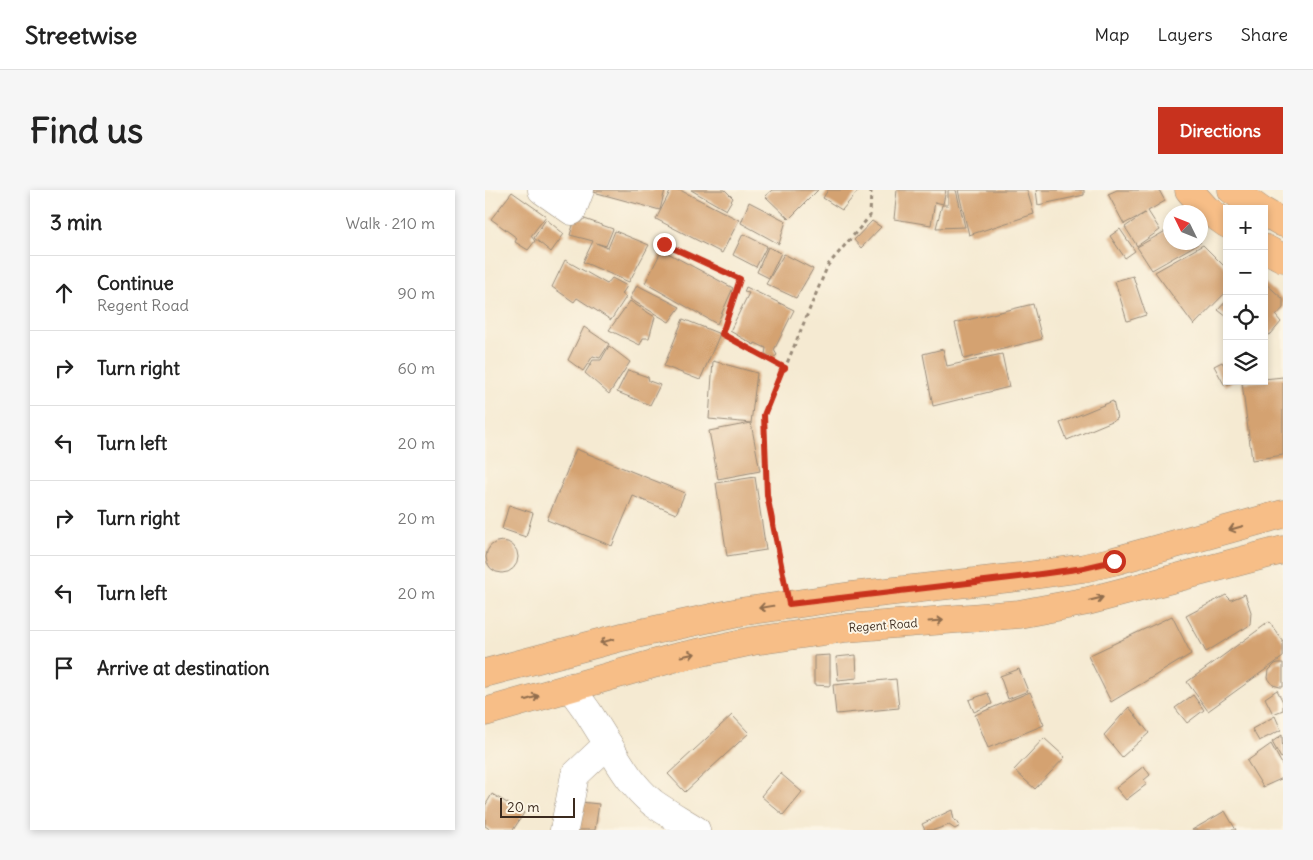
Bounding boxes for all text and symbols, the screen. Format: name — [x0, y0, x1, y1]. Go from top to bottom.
text: Streetwise — [25, 20, 137, 50]
text: Map — [1094, 23, 1129, 46]
text: Layers — [1157, 23, 1213, 46]
text: Share — [1241, 23, 1288, 46]
button: Directions — [1158, 107, 1283, 154]
text: Find us — [30, 108, 143, 152]
north arrow — [1163, 205, 1208, 250]
map controls — [1223, 205, 1268, 385]
button: + — [1223, 205, 1268, 250]
text: 3 min — [50, 209, 102, 236]
text: Walk · 210 m — [345, 213, 435, 233]
route end — [653, 233, 676, 256]
button: − — [1223, 250, 1268, 295]
text: Continue — [97, 271, 174, 295]
icon: ahead — [50, 279, 78, 307]
text: 90 m — [397, 283, 435, 303]
text: Regent Road — [97, 295, 189, 315]
button: locate — [1223, 295, 1268, 340]
button: layers — [1223, 340, 1268, 385]
icon: right — [50, 354, 78, 382]
text: Turn right — [97, 356, 180, 380]
text: 60 m — [397, 358, 435, 378]
icon: left — [50, 429, 78, 457]
text: Turn left — [97, 431, 167, 455]
text: 20 m — [398, 433, 435, 453]
icon: right — [50, 504, 78, 532]
text: Turn right — [97, 506, 180, 530]
text: 20 m — [398, 508, 435, 528]
one-way arrow — [1228, 523, 1244, 533]
route start — [1103, 550, 1126, 573]
icon: left — [50, 579, 78, 607]
text: Turn left — [97, 581, 167, 605]
text: 20 m — [398, 583, 435, 603]
one-way arrow — [1088, 594, 1104, 603]
one-way arrow — [759, 603, 775, 613]
street label: Regent Road — [848, 615, 918, 635]
one-way arrow — [927, 616, 943, 626]
one-way arrow — [600, 637, 616, 646]
one-way arrow — [680, 649, 696, 659]
icon: arrive — [50, 654, 78, 682]
text: Arrive at destination — [97, 656, 270, 680]
one-way arrow — [523, 693, 539, 703]
scale bar — [500, 795, 575, 818]
text: 20 m — [507, 798, 540, 816]

